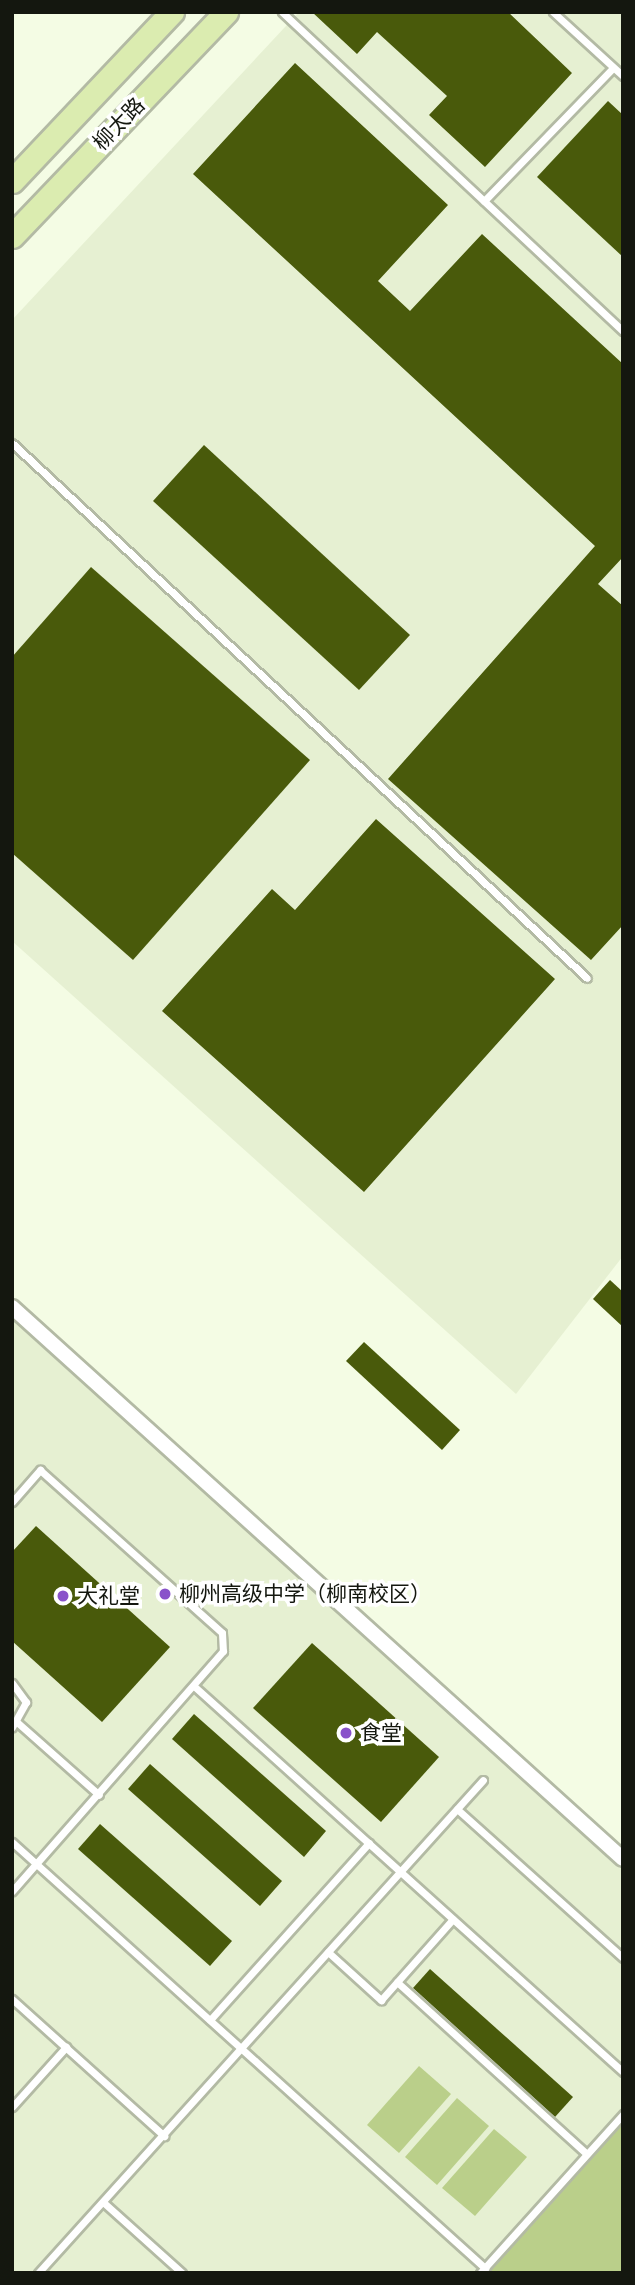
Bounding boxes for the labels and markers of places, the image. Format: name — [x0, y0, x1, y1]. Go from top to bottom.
place label: 柳州高级中学（柳南校区） — [179, 1581, 431, 1607]
place label: 大礼堂 — [77, 1583, 140, 1609]
marker: 柳州高级中学（柳南校区） — [157, 1586, 173, 1602]
marker: 大礼堂 — [55, 1588, 71, 1604]
place label: 食堂 — [360, 1720, 402, 1746]
marker: 食堂 — [338, 1725, 354, 1741]

